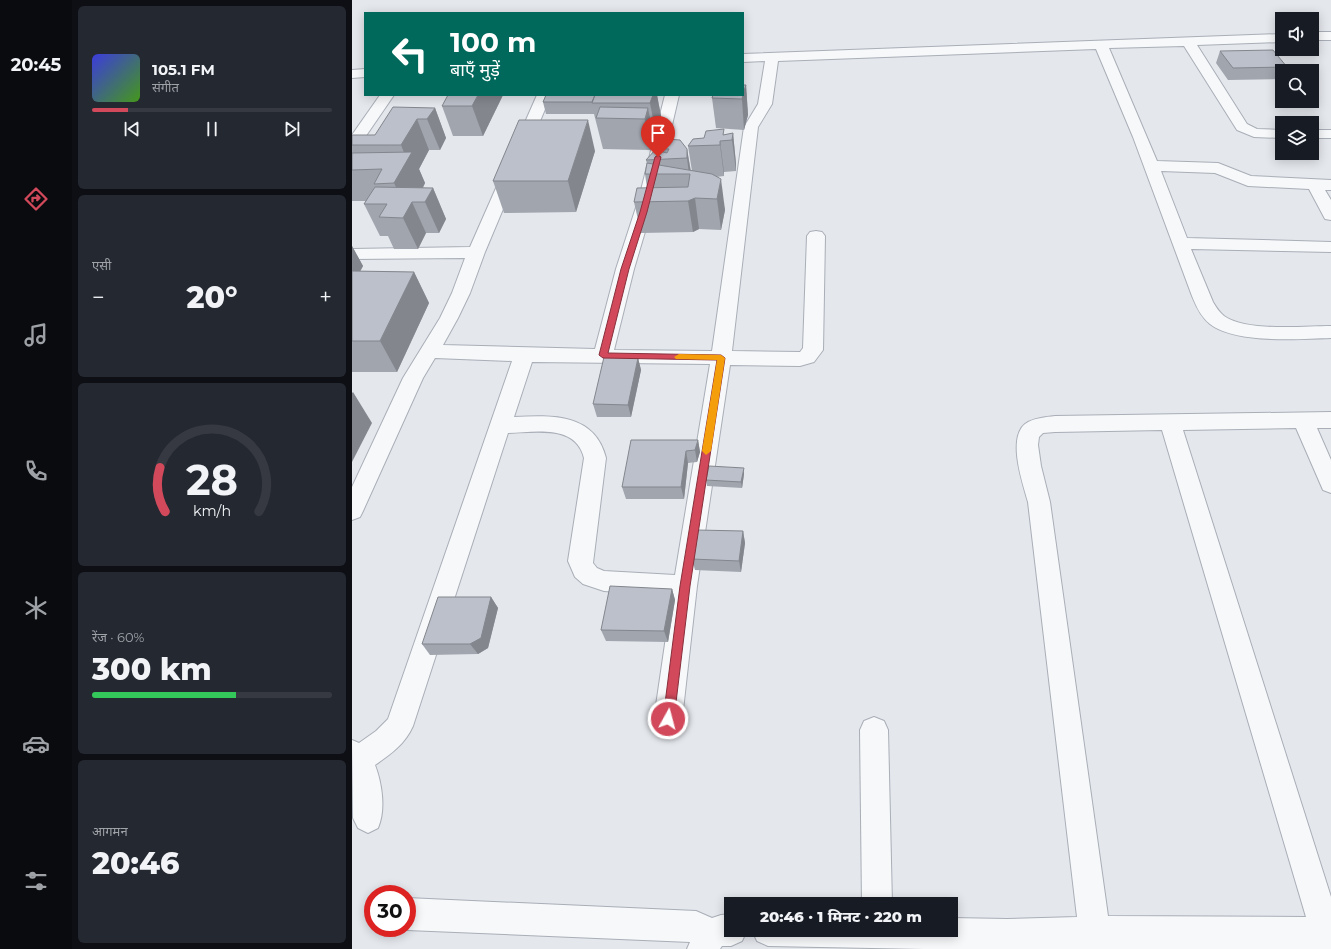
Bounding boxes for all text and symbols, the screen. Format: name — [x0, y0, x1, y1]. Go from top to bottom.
map controls — [1275, 12, 1319, 160]
button: sound — [1275, 12, 1319, 56]
text: 100 m — [450, 25, 536, 59]
icon: left — [384, 28, 436, 80]
text: 20:45 — [11, 54, 61, 76]
text: बाएँ मुड़ें — [450, 59, 500, 81]
text: 105.1 FM — [152, 60, 215, 79]
button: search — [1275, 64, 1319, 108]
text: संगीत — [152, 79, 179, 95]
pin — [641, 116, 675, 157]
button: layers — [1275, 116, 1319, 160]
icon: previous — [121, 118, 143, 140]
icon: pause — [201, 118, 223, 140]
icon: next — [281, 118, 303, 140]
icon: arrive — [647, 122, 669, 144]
icon: directions — [22, 185, 50, 213]
text: एसी — [92, 257, 111, 273]
text: 20° — [186, 279, 238, 316]
text: − — [92, 284, 105, 311]
text: + — [319, 284, 332, 311]
icon: music — [22, 321, 50, 349]
text: 28 — [186, 455, 238, 505]
icon: phone — [22, 457, 50, 485]
text: km/h — [193, 502, 231, 520]
icon: climate — [22, 594, 50, 622]
text: रेंज · 60% — [92, 629, 144, 645]
text: 300 km — [92, 651, 212, 688]
position arrow — [647, 698, 689, 740]
icon: car — [22, 730, 50, 758]
text: आगमन — [92, 823, 128, 839]
text: 20:46 — [92, 845, 179, 882]
icon: filters — [22, 867, 50, 895]
speed limit sign: 30 — [364, 885, 416, 937]
text: 20:46 · 1 मिनट · 220 m — [760, 907, 922, 926]

